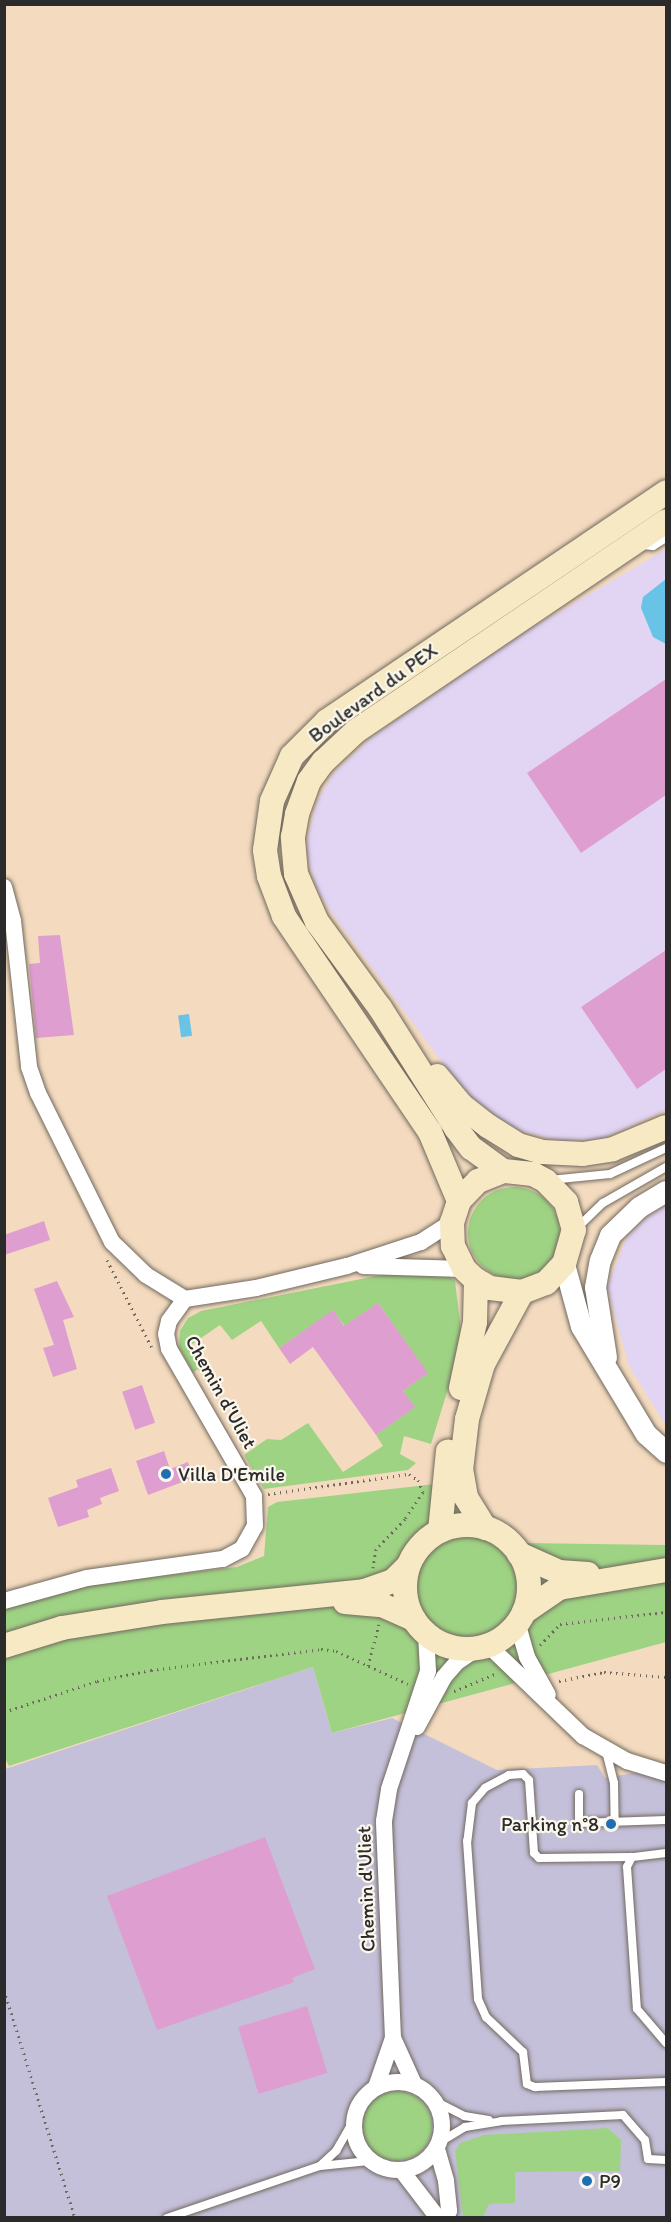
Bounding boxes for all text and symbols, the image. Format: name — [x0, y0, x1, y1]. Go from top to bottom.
street label: Boulevard du PEX — [304, 638, 442, 748]
street label: Chemin d'Uliet — [180, 1331, 262, 1453]
place label: Villa D'Emile — [178, 1462, 286, 1486]
marker: Villa D'Emile — [159, 1467, 173, 1481]
place label: Parking n°8 — [500, 1812, 599, 1836]
marker: Parking n°8 — [604, 1817, 618, 1831]
street label: Chemin d'Uliet — [352, 1826, 380, 1952]
place label: P9 — [599, 2169, 621, 2193]
marker: P9 — [580, 2174, 594, 2188]

